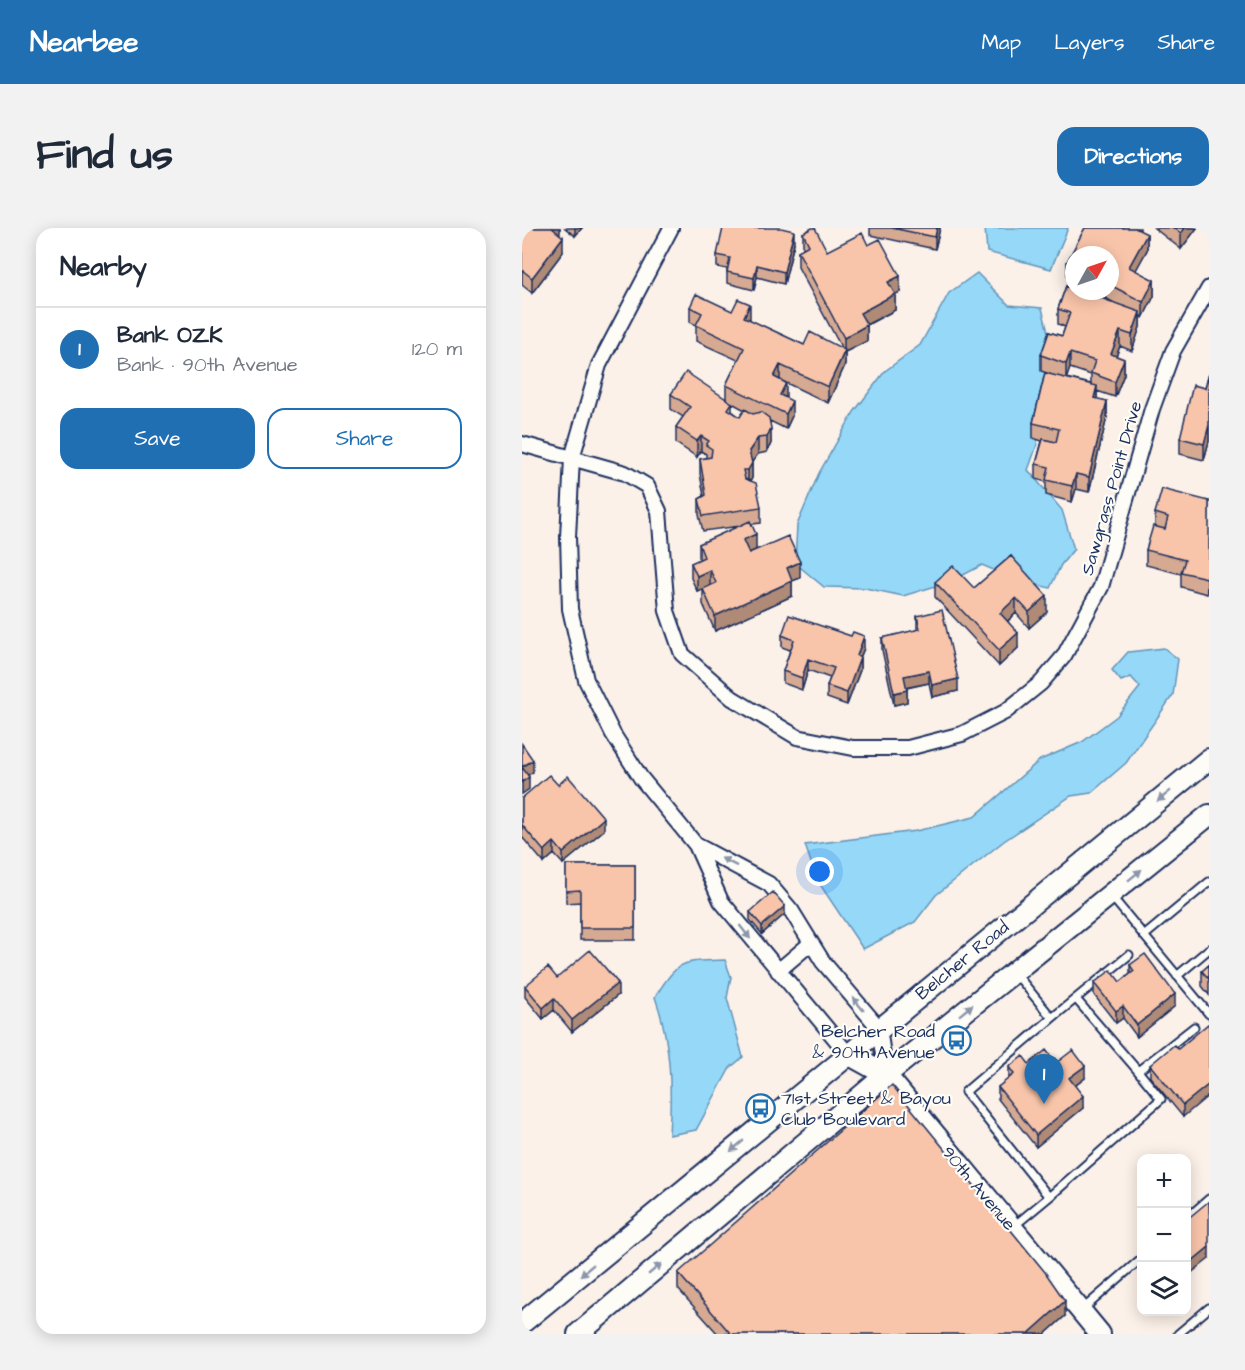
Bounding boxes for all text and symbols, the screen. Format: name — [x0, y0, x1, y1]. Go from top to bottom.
text: Nearbee — [30, 23, 138, 62]
text: Map — [981, 28, 1021, 57]
text: Layers — [1054, 28, 1124, 57]
text: Share — [1157, 28, 1215, 57]
text: Find us — [36, 127, 173, 185]
button: Directions — [1057, 127, 1209, 186]
north arrow — [1065, 246, 1119, 300]
text: Nearby — [60, 249, 147, 285]
text: Bank OZK — [117, 320, 222, 351]
text: 1 — [78, 335, 81, 363]
text: 120 m — [412, 335, 462, 363]
text: Bank · 90th Avenue — [117, 351, 298, 379]
street label: Sawgrass Point Drive — [1075, 398, 1149, 578]
button: Save — [60, 408, 255, 469]
button: Share — [267, 408, 462, 469]
one-way arrow — [1156, 789, 1172, 802]
one-way arrow — [721, 857, 738, 867]
your location — [805, 857, 834, 886]
one-way arrow — [1127, 868, 1143, 881]
street label: Belcher Road — [910, 915, 1014, 1006]
one-way arrow — [739, 924, 752, 940]
one-way arrow — [852, 997, 865, 1012]
one-way arrow — [959, 1004, 974, 1017]
place label: Belcher Road & 90th Avenue — [812, 1019, 935, 1065]
bus stop icon: Belcher Road & 90th Avenue — [940, 1025, 972, 1057]
pin: 1 — [1024, 1054, 1064, 1104]
place label: 71st Street & Bayou Club Boulevard — [781, 1086, 951, 1132]
bus stop icon: 71st Street & Bayou Club Boulevard — [744, 1092, 776, 1124]
one-way arrow — [729, 1139, 745, 1152]
street label: 90th Avenue — [936, 1141, 1022, 1236]
map controls — [1137, 1154, 1191, 1316]
button: + — [1137, 1154, 1191, 1208]
button: − — [1137, 1208, 1191, 1262]
button: layers — [1137, 1262, 1191, 1316]
one-way arrow — [579, 1263, 594, 1276]
one-way arrow — [647, 1263, 662, 1276]

